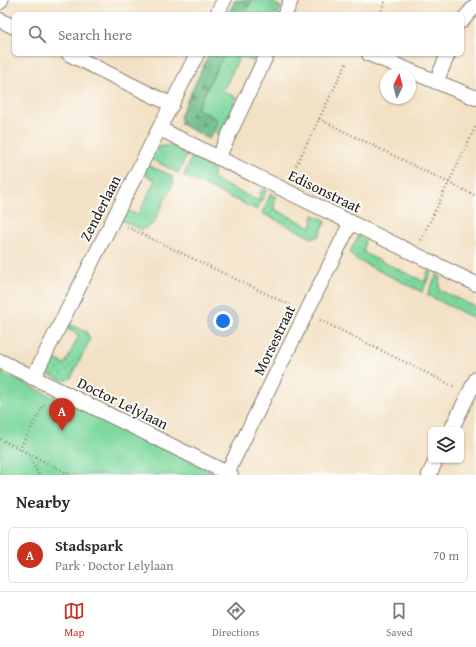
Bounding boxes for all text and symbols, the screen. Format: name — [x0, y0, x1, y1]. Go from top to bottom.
search box — [12, 12, 464, 56]
icon: search — [26, 23, 48, 45]
text: Search here — [58, 24, 132, 45]
north arrow — [380, 68, 416, 104]
street label: Edisonstraat — [285, 164, 366, 218]
street label: Zenderlaan — [74, 171, 126, 245]
street label: Morsestraat — [248, 301, 300, 379]
your location — [213, 311, 233, 331]
street label: Doctor Lelylaan — [74, 372, 172, 434]
pin: A — [49, 398, 75, 431]
map controls — [428, 427, 464, 463]
button: layers — [428, 427, 464, 463]
text: Nearby — [16, 489, 70, 514]
text: Stadspark — [55, 535, 123, 556]
text: A — [26, 546, 34, 565]
text: 70 m — [433, 546, 459, 565]
text: Park · Doctor Lelylaan — [55, 556, 174, 575]
tab: Map — [63, 600, 85, 640]
tab: Directions — [212, 600, 259, 640]
tab: Saved — [386, 600, 413, 640]

